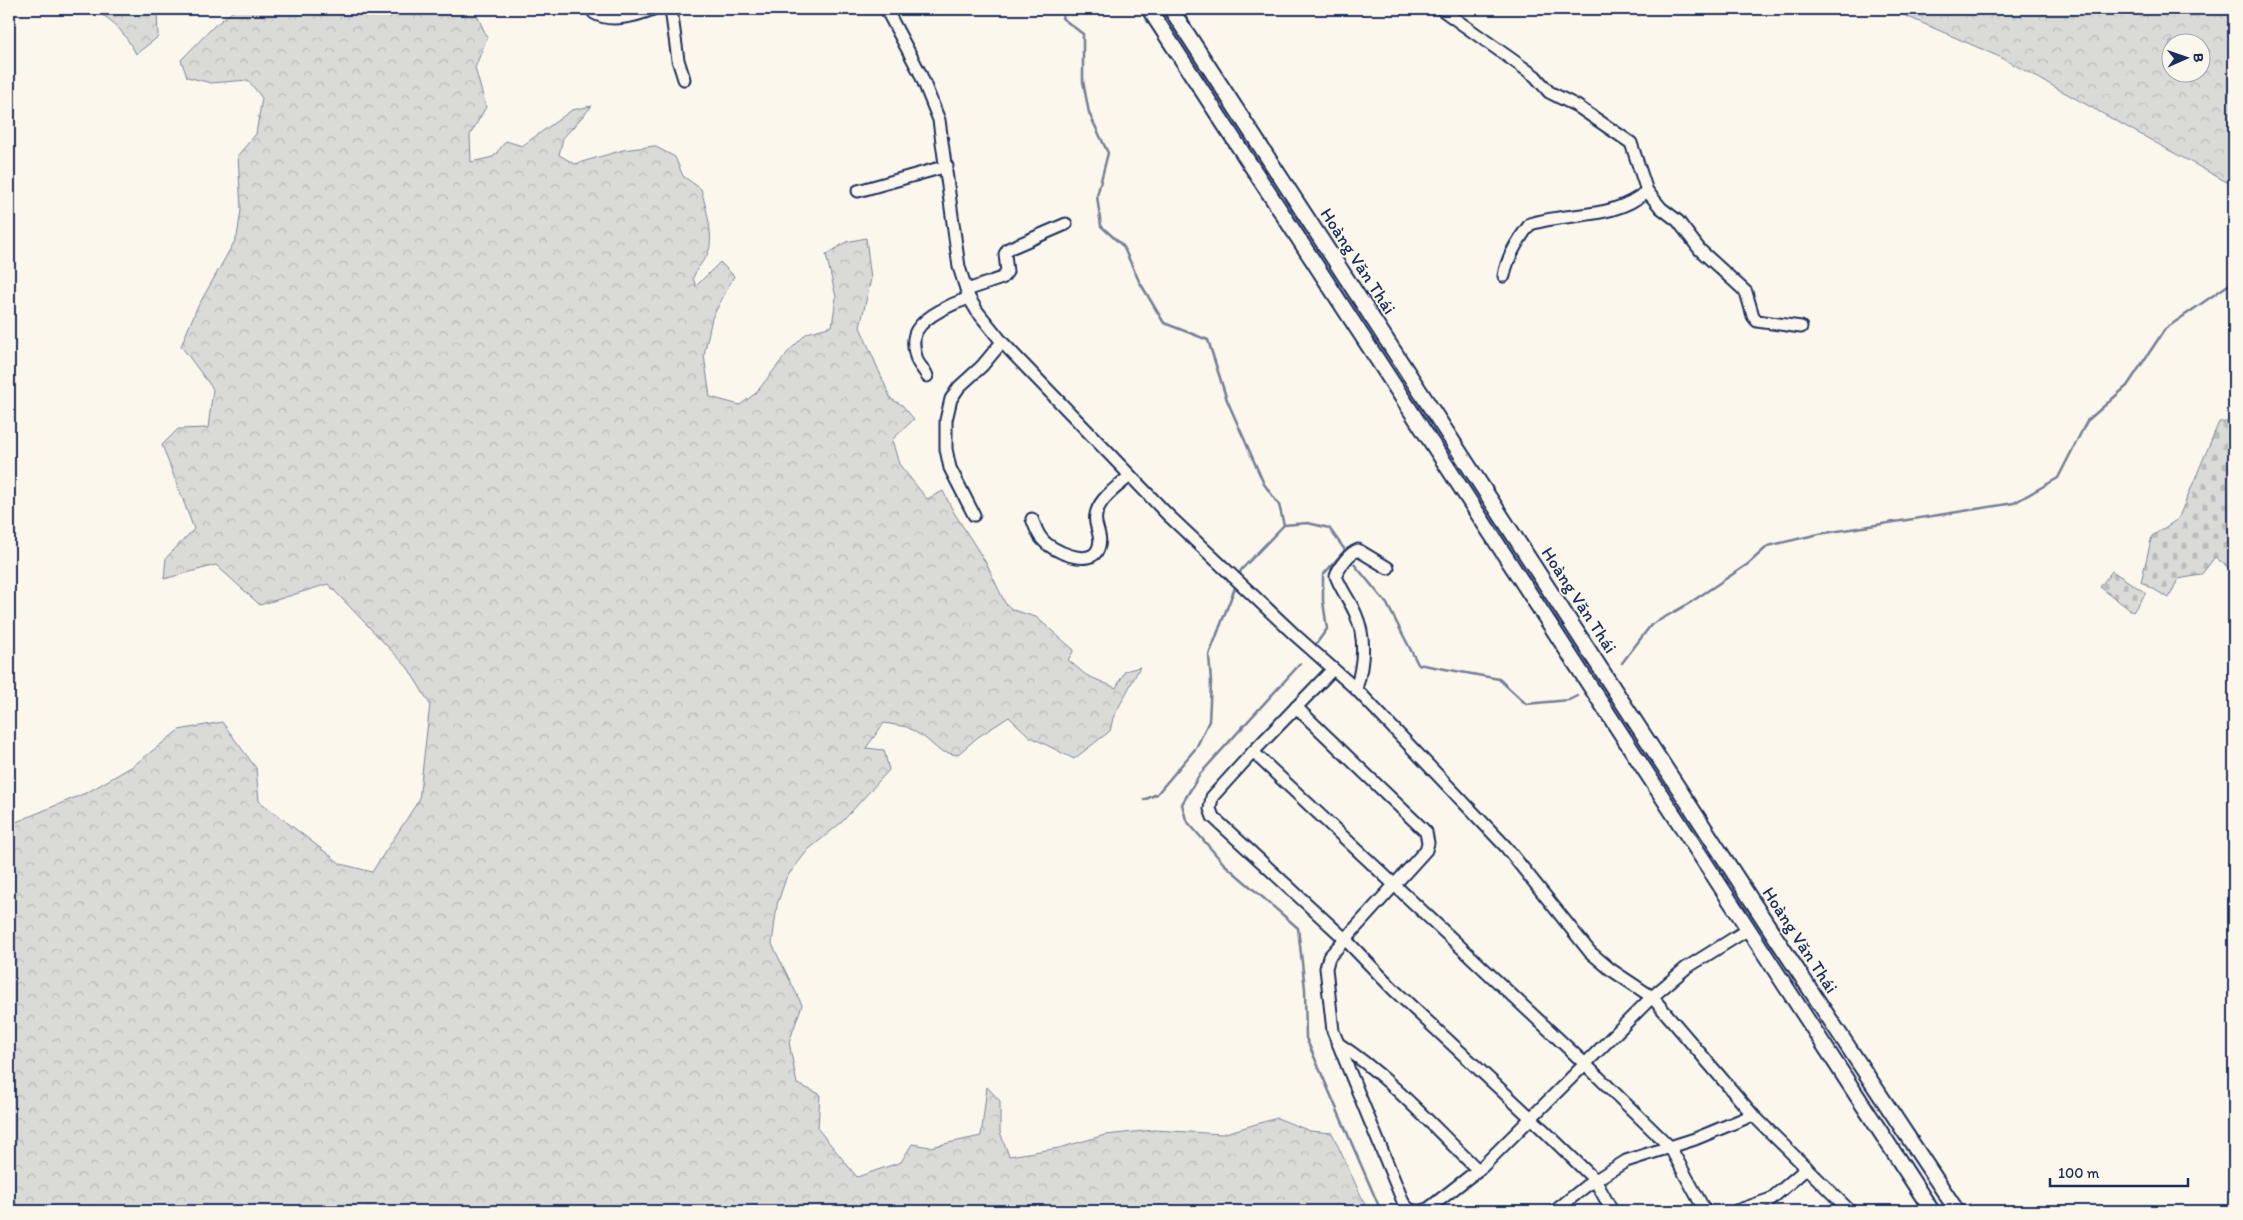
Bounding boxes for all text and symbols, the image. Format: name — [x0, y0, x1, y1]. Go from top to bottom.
north arrow — [2160, 32, 2210, 82]
text: B — [2190, 53, 2207, 62]
street label: Hoàng Văn Thái — [1315, 204, 1401, 318]
street label: Hoàng Văn Thái — [1536, 543, 1622, 657]
street label: Hoàng Văn Thái — [1757, 883, 1843, 997]
scale bar — [2050, 1155, 2188, 1187]
text: 100 m — [2058, 1164, 2100, 1182]

